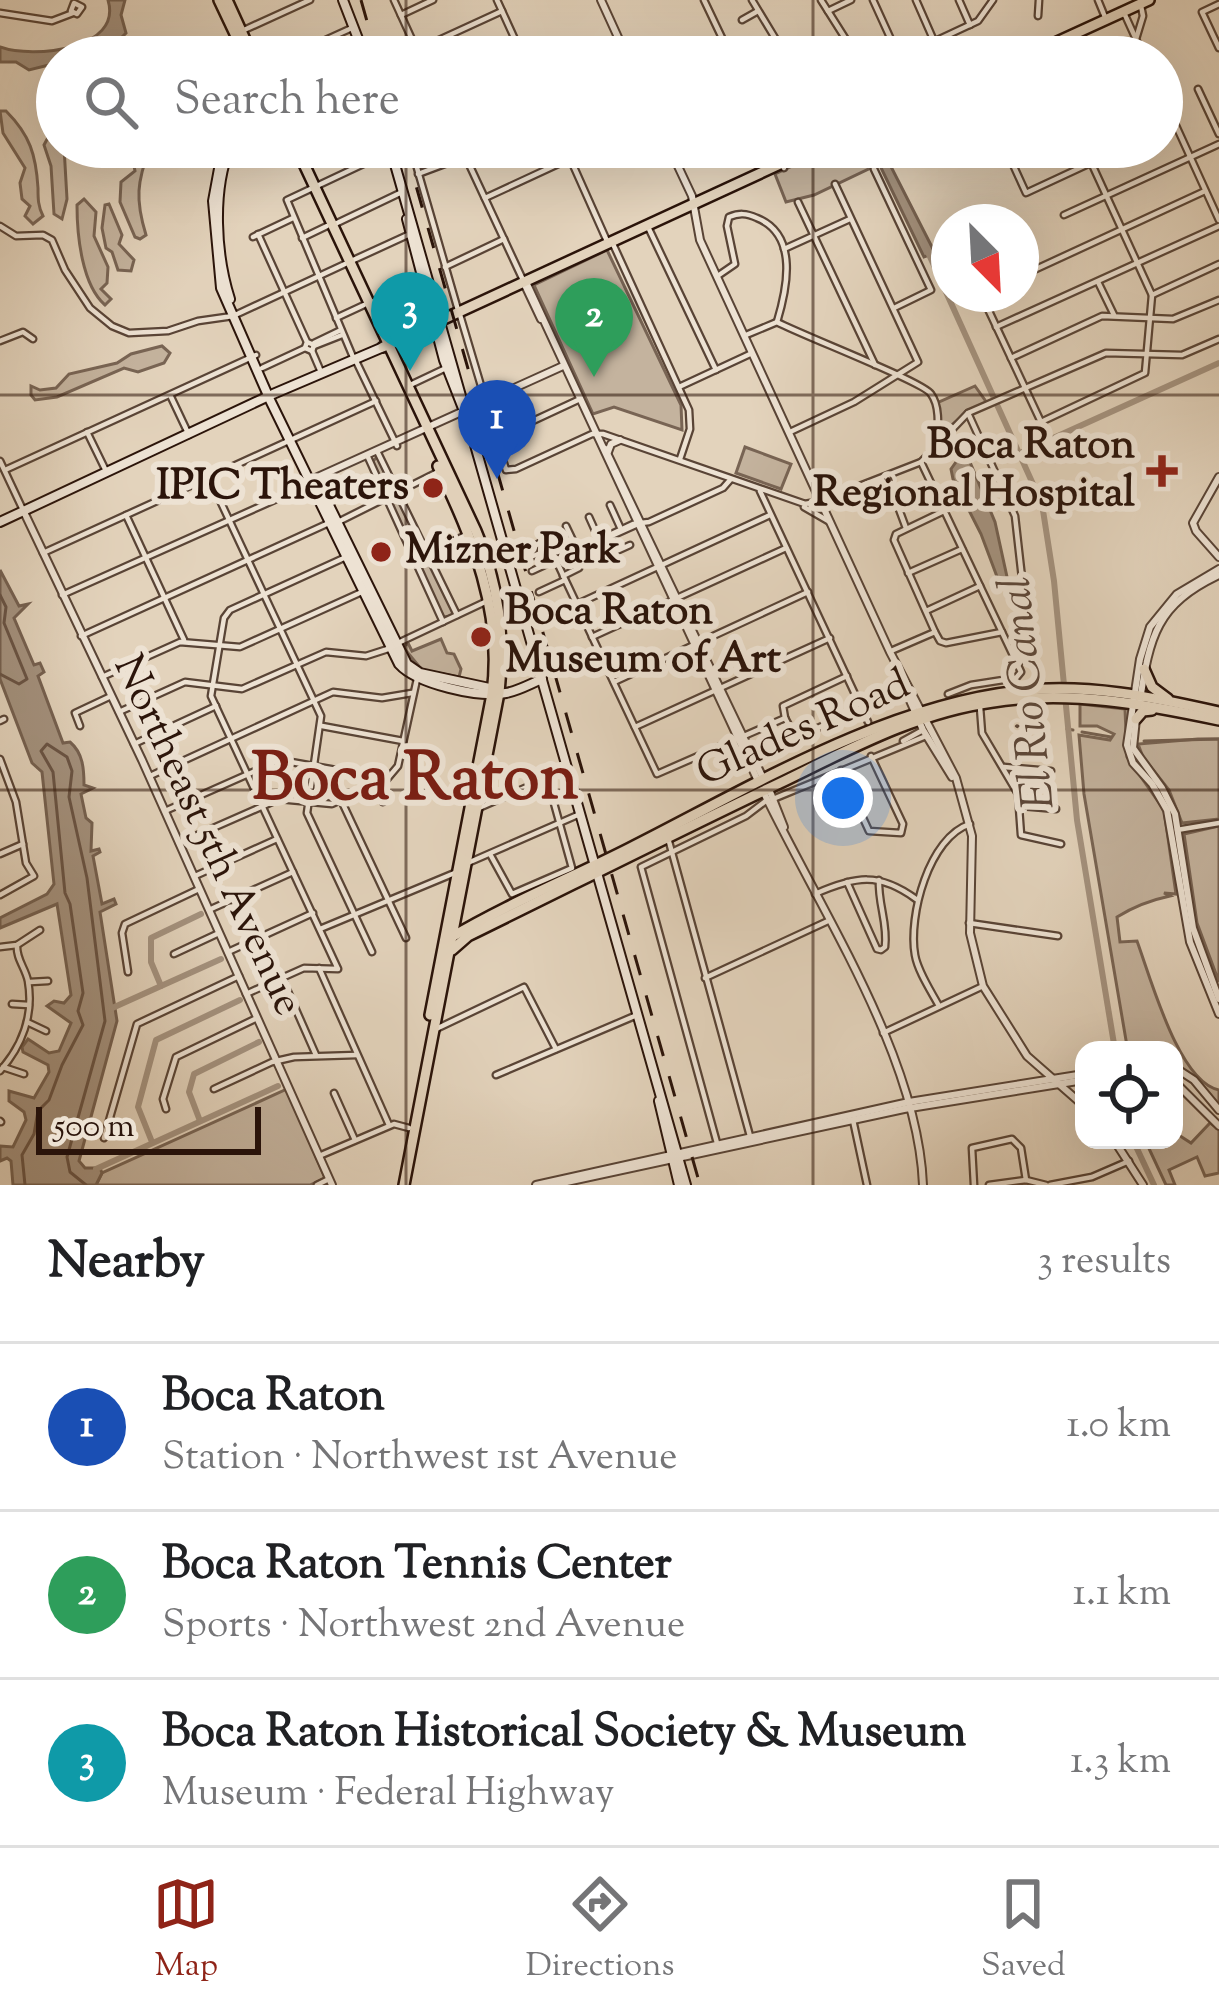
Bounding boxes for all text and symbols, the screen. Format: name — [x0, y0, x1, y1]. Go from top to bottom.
search box — [36, 36, 1183, 168]
icon: search — [78, 69, 144, 135]
text: Search here — [174, 70, 400, 135]
north arrow — [931, 204, 1039, 312]
pin: 3 — [371, 272, 449, 371]
pin: 2 — [555, 278, 633, 377]
pin: 1 — [458, 380, 536, 479]
place label: Boca Raton Regional Hospital — [813, 417, 1135, 525]
marker: Boca Raton Regional Hospital — [1146, 455, 1178, 487]
place label: IPIC Theaters — [156, 458, 409, 518]
marker: IPIC Theaters — [420, 475, 446, 501]
place label: Mizner Park — [405, 522, 620, 582]
marker: Mizner Park — [368, 539, 394, 565]
water label: El Rio Canal — [985, 573, 1075, 813]
place label: Boca Raton Museum of Art — [505, 583, 782, 691]
marker: Boca Raton Museum of Art — [468, 624, 494, 650]
street label: Northeast 5th Avenue — [96, 646, 316, 1026]
street label: Glades Road — [688, 656, 920, 804]
district label: Boca Raton — [252, 735, 578, 830]
your location — [813, 768, 873, 828]
map controls — [1075, 1041, 1183, 1149]
button: locate — [1075, 1041, 1183, 1149]
scale bar — [36, 1101, 261, 1154]
text: 500 m — [54, 1104, 135, 1152]
text: Nearby — [48, 1227, 205, 1300]
text: 3 results — [1037, 1235, 1171, 1291]
text: Boca Raton — [162, 1366, 385, 1431]
text: 1 — [80, 1399, 94, 1455]
text: 1.0 km — [1067, 1399, 1171, 1455]
text: Station · Northwest 1st Avenue — [162, 1431, 677, 1487]
text: Boca Raton Tennis Center — [162, 1534, 672, 1599]
text: 2 — [78, 1567, 96, 1623]
text: 1.1 km — [1073, 1567, 1171, 1623]
text: Sports · Northwest 2nd Avenue — [162, 1599, 685, 1655]
text: Boca Raton Historical Society & Museum — [162, 1702, 966, 1767]
text: 3 — [79, 1735, 95, 1791]
text: 1.3 km — [1070, 1735, 1171, 1791]
text: Museum · Federal Highway — [162, 1767, 614, 1823]
tab: Map — [153, 1871, 219, 1991]
tab: Directions — [526, 1871, 675, 1991]
tab: Saved — [981, 1871, 1066, 1991]

